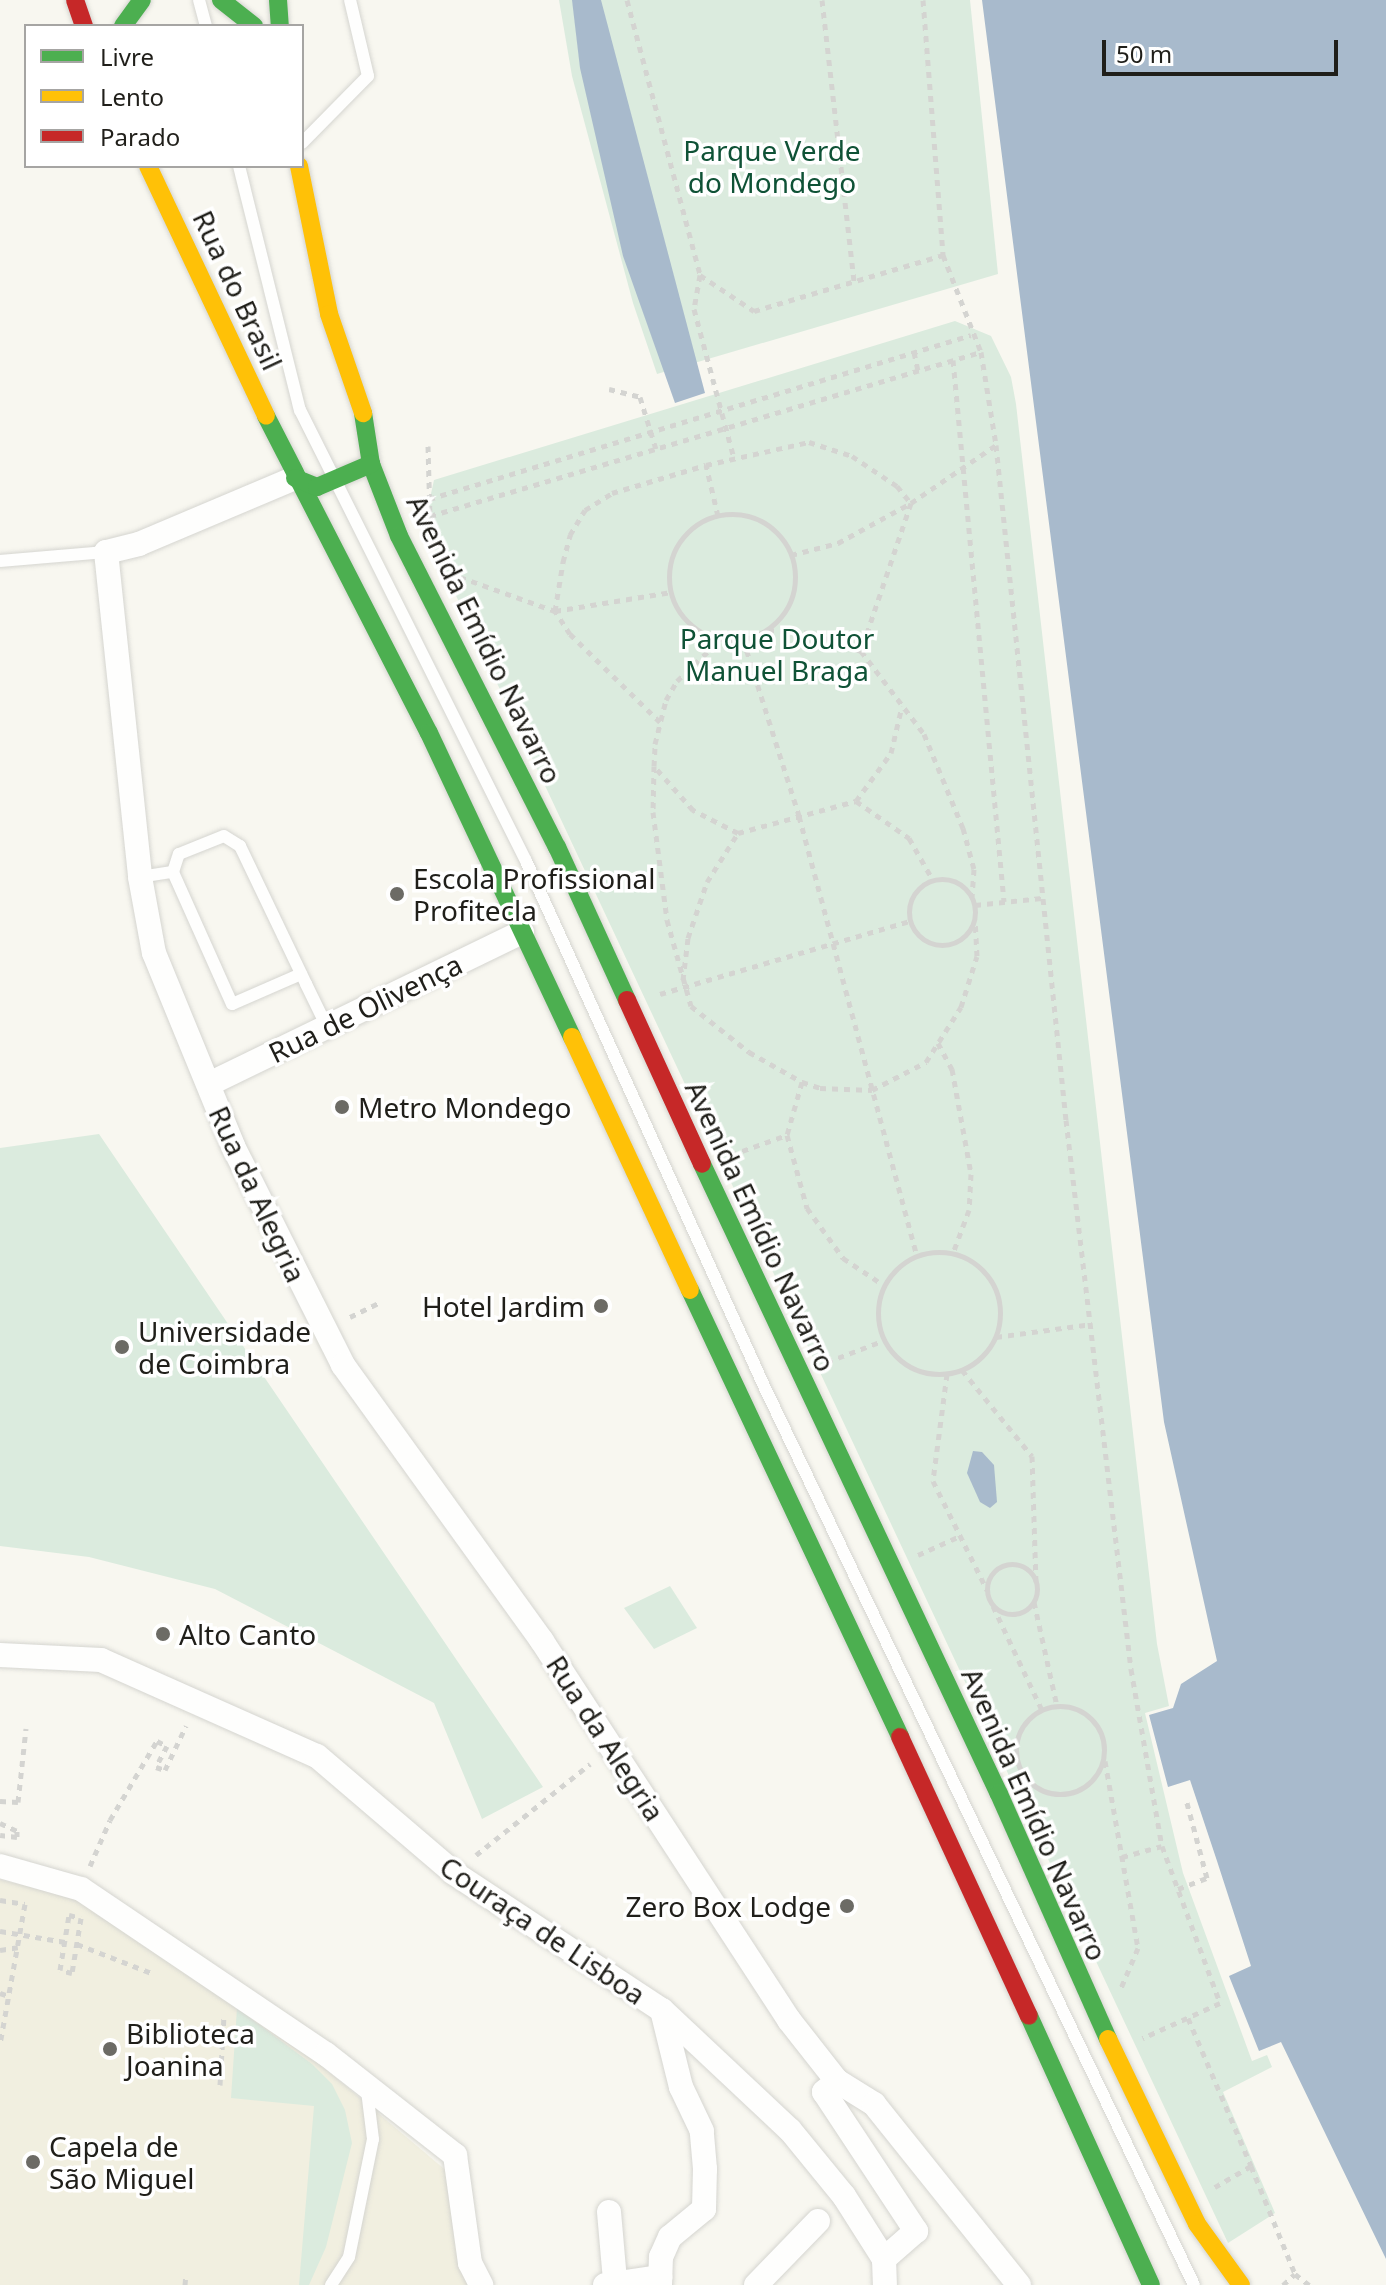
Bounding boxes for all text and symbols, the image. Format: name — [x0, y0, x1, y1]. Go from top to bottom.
legend — [24, 24, 304, 168]
scale bar — [1106, 24, 1342, 74]
text: 50 m — [1116, 37, 1172, 70]
text: Livre — [100, 40, 154, 73]
text: Lento — [100, 80, 164, 113]
text: Parado — [100, 120, 180, 153]
park label: Parque Verde do Mondego — [683, 133, 861, 199]
street label: Rua do Brasil — [186, 205, 290, 375]
street label: Avenida Emídio Navarro — [400, 489, 570, 789]
park label: Parque Doutor Manuel Braga — [680, 621, 874, 687]
place label: Escola Profissional Profitecla — [413, 861, 656, 927]
marker: Escola Profissional Profitecla — [388, 885, 406, 903]
street label: Rua de Olivença — [263, 947, 467, 1069]
street label: Avenida Emídio Navarro — [679, 1075, 843, 1377]
place label: Metro Mondego — [358, 1090, 571, 1124]
marker: Metro Mondego — [333, 1098, 351, 1116]
street label: Rua da Alegria — [203, 1101, 313, 1287]
place label: Hotel Jardim — [422, 1289, 585, 1323]
marker: Hotel Jardim — [592, 1297, 610, 1315]
place label: Universidade de Coimbra — [138, 1314, 311, 1380]
marker: Universidade de Coimbra — [113, 1338, 131, 1356]
place label: Alto Canto — [179, 1617, 316, 1651]
marker: Alto Canto — [154, 1625, 172, 1643]
street label: Rua da Alegria — [540, 1649, 672, 1827]
street label: Avenida Emídio Navarro — [955, 1663, 1115, 1965]
street label: Couraça de Lisboa — [434, 1849, 652, 2011]
place label: Zero Box Lodge — [625, 1889, 831, 1923]
marker: Zero Box Lodge — [838, 1897, 856, 1915]
place label: Biblioteca Joanina — [126, 2016, 255, 2082]
marker: Biblioteca Joanina — [101, 2040, 119, 2058]
place label: Capela de São Miguel — [49, 2129, 194, 2195]
marker: Capela de São Miguel — [24, 2153, 42, 2171]

